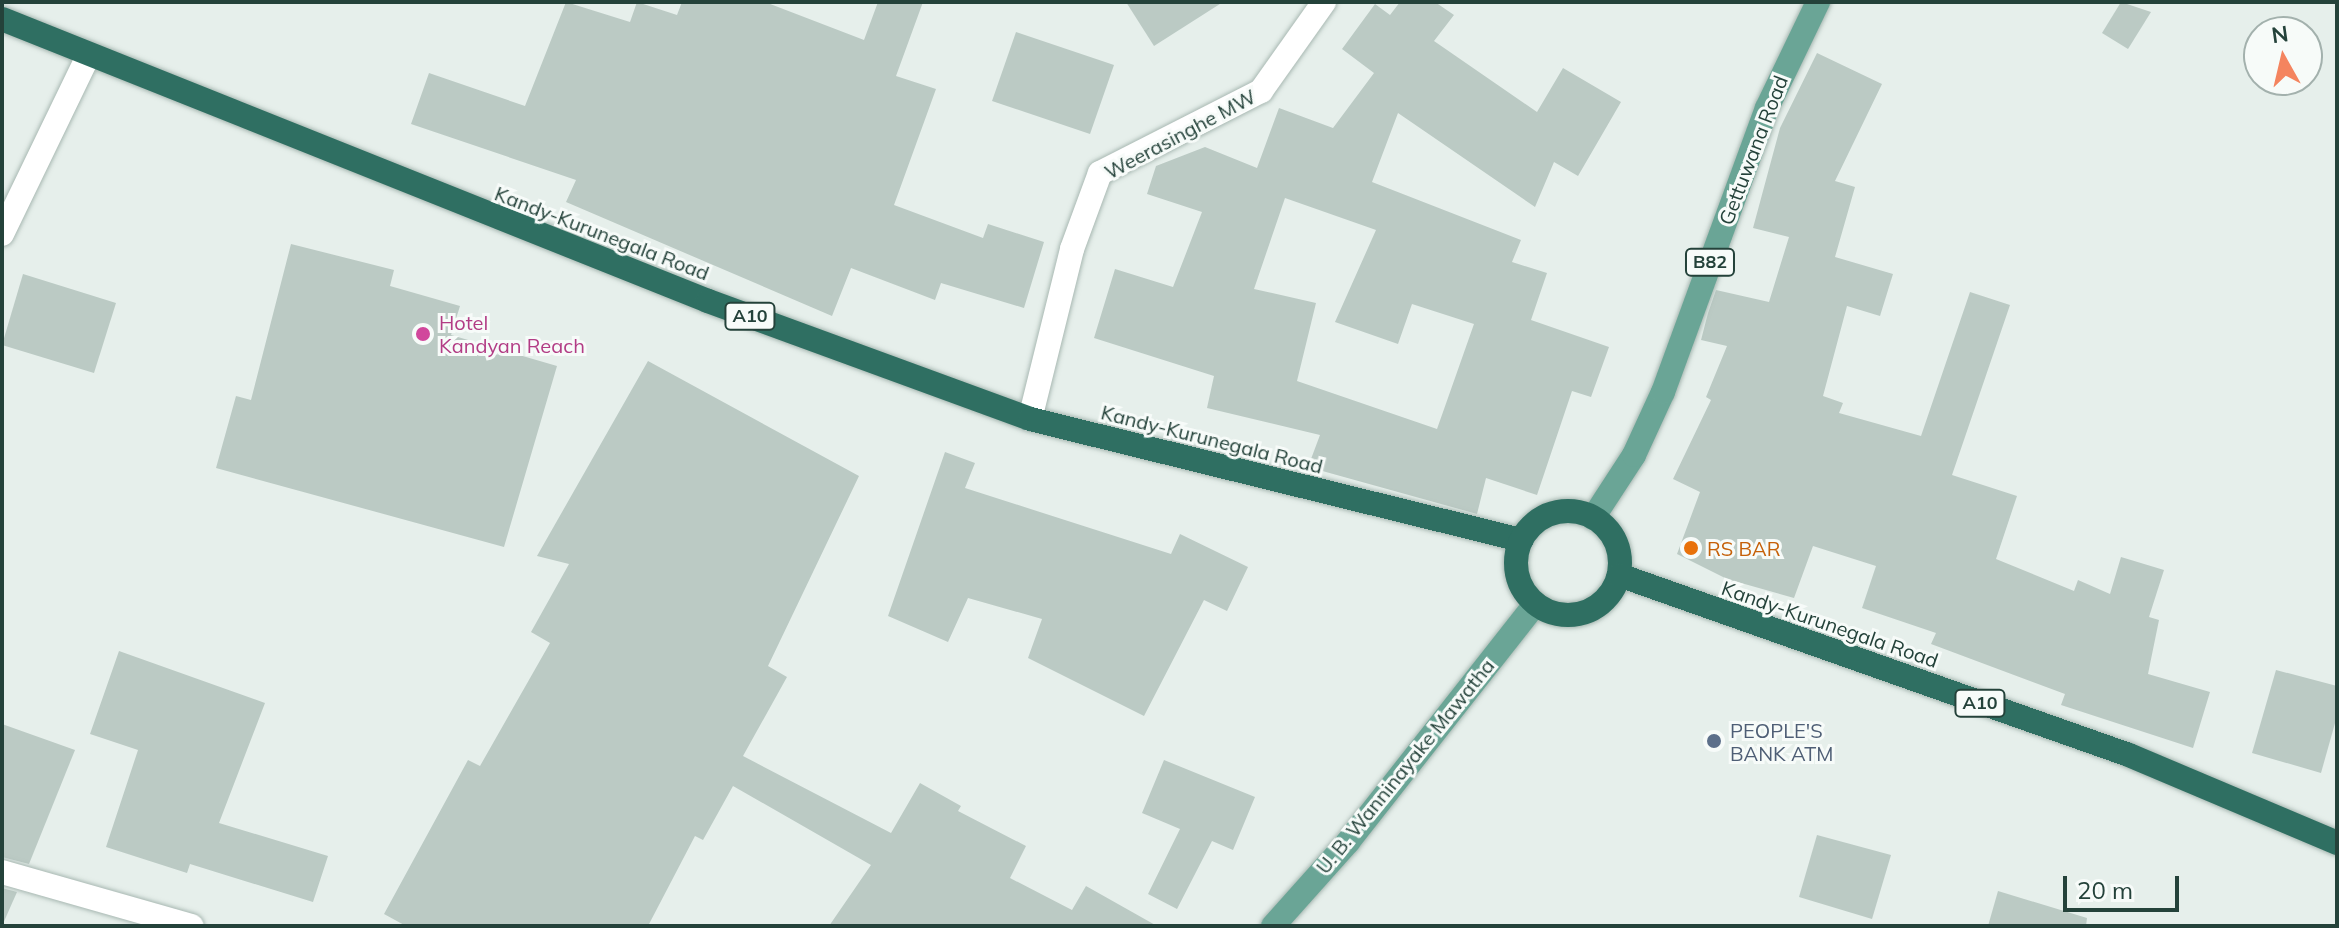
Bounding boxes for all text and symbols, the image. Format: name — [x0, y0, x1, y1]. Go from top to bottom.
north arrow — [2243, 16, 2323, 96]
text: N — [2270, 19, 2290, 49]
street label: Gettuwana Road — [1714, 72, 1792, 228]
street label: Weerasinghe MW — [1100, 84, 1260, 184]
street label: Kandy-Kurunegala Road — [491, 181, 713, 285]
road number: B82 — [1684, 248, 1736, 276]
road number: A10 — [724, 302, 776, 330]
place label: Hotel Kandyan Reach — [439, 310, 585, 357]
marker: Hotel Kandyan Reach — [414, 325, 432, 343]
street label: Kandy-Kurunegala Road — [1099, 400, 1325, 478]
place label: RS BAR — [1707, 536, 1780, 560]
marker: RS BAR — [1682, 539, 1700, 557]
street label: Kandy-Kurunegala Road — [1718, 576, 1942, 672]
street label: U. B. Wanninayake Mawatha — [1311, 654, 1499, 878]
road number: A10 — [1954, 689, 2006, 717]
place label: PEOPLE'S BANK ATM — [1730, 718, 1833, 765]
marker: PEOPLE'S BANK ATM — [1705, 732, 1723, 750]
scale bar — [2067, 860, 2183, 910]
text: 20 m — [2077, 875, 2133, 905]

